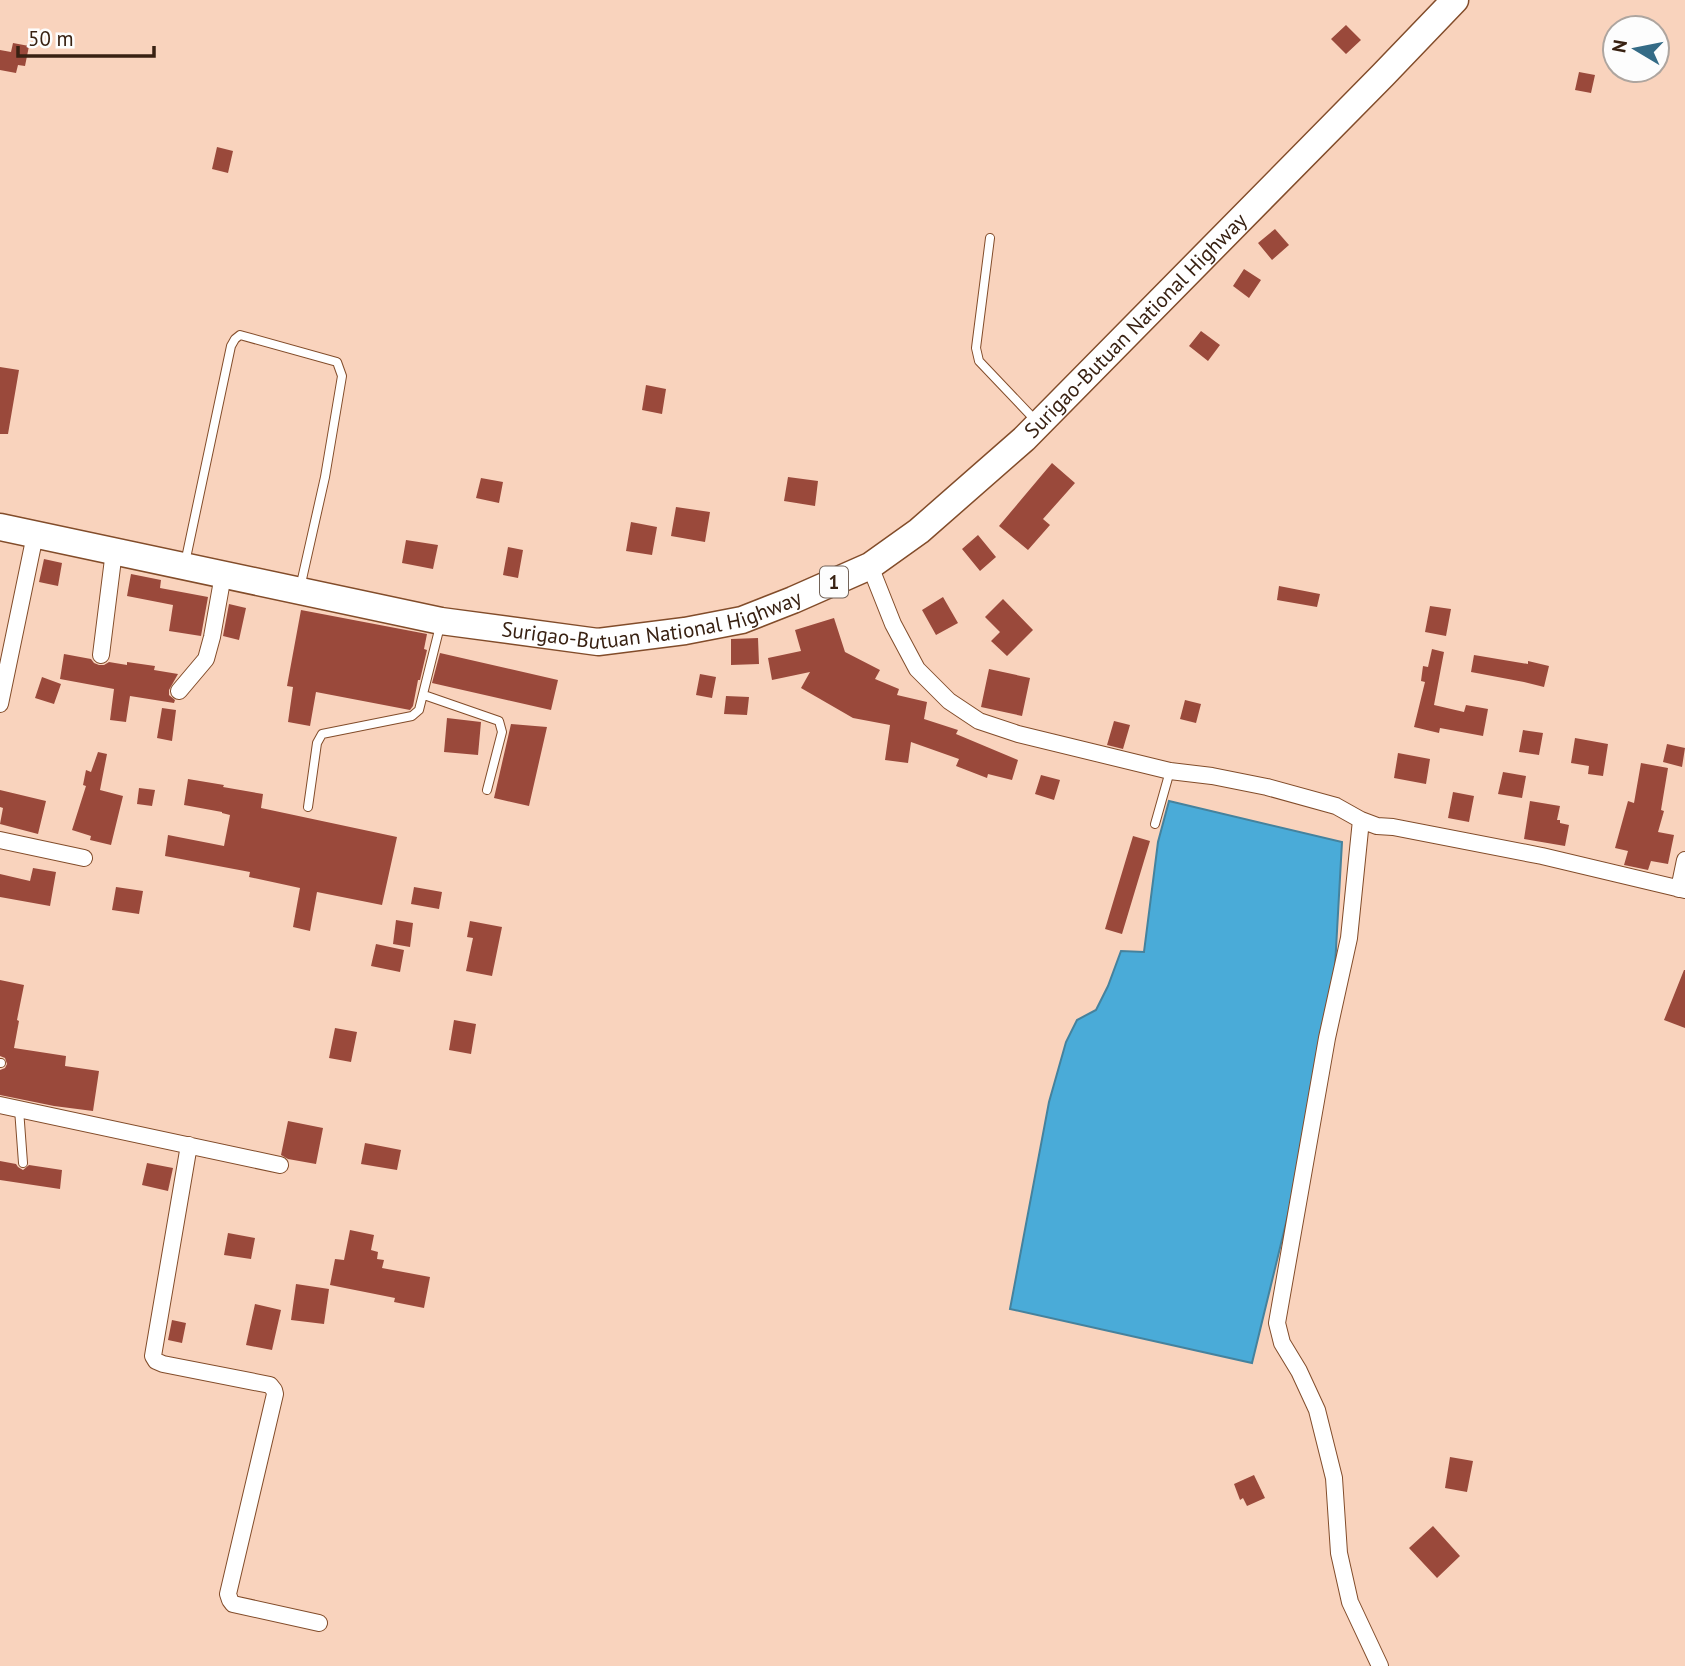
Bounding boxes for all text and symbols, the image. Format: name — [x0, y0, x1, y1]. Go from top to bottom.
scale bar — [18, 14, 154, 58]
north arrow — [1601, 14, 1671, 84]
text: 50 m — [28, 25, 74, 52]
text: N — [1606, 38, 1632, 54]
street label: Surigao-Butuan National Highway — [1018, 207, 1253, 444]
road number: 1 — [820, 566, 848, 597]
street label: Surigao-Butuan National Highway — [500, 584, 806, 655]

